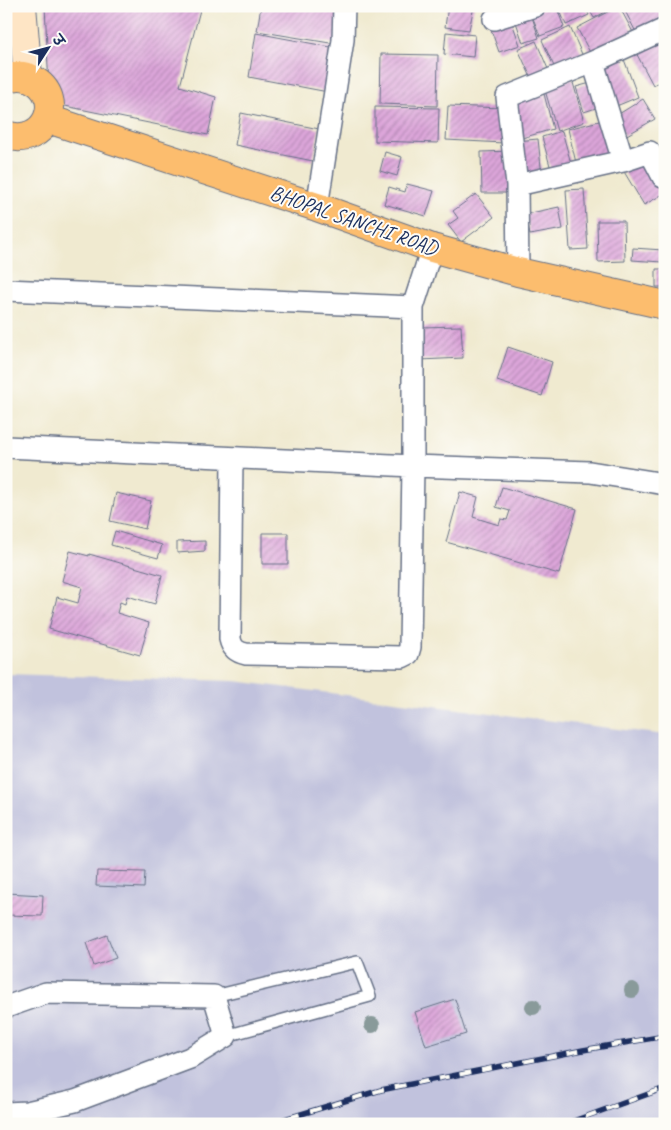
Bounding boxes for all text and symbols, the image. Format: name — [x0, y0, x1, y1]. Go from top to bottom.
north arrow — [22, 22, 72, 72]
text: उ — [47, 30, 69, 51]
street label: BHOPAL SANCHI ROAD — [267, 179, 443, 261]

